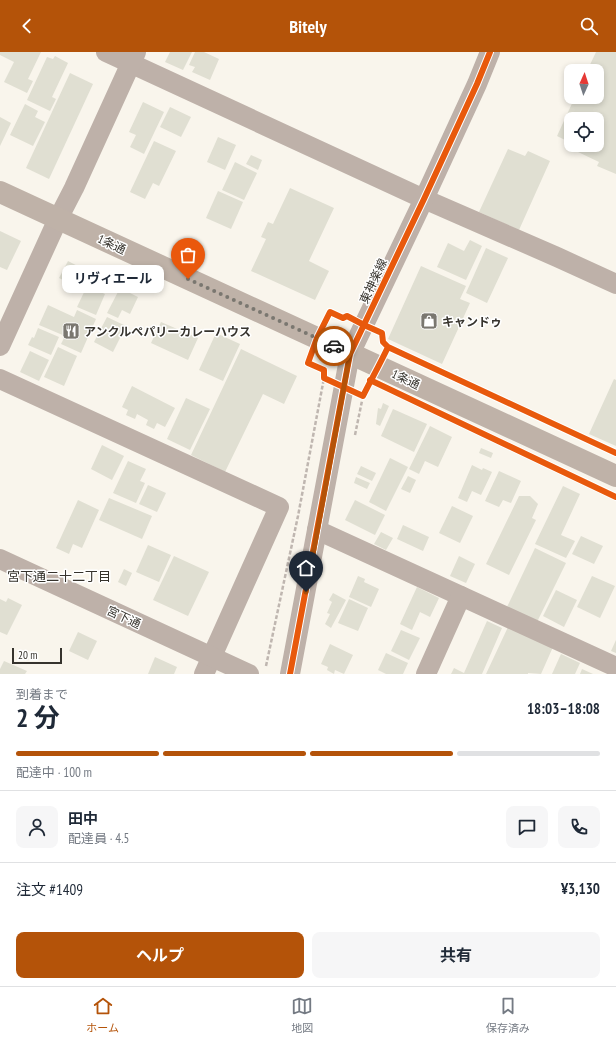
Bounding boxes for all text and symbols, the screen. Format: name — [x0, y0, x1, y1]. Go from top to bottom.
icon: back — [16, 15, 38, 37]
text: Bitely — [289, 15, 327, 38]
icon: search — [578, 15, 600, 37]
north arrow — [564, 64, 604, 104]
map controls — [564, 64, 604, 152]
button: locate — [564, 112, 604, 152]
street label: 1条通 — [96, 231, 128, 257]
pin — [171, 238, 205, 279]
icon: bag — [177, 244, 199, 266]
street label: 東神楽線 — [356, 256, 390, 306]
callout: リヴィエール — [62, 265, 164, 293]
text: リヴィエール — [74, 270, 152, 287]
shop icon: キャンドゥ — [419, 311, 439, 331]
place label: キャンドゥ — [442, 314, 502, 329]
restaurant icon: アンクルぺパリーカレーハウス — [61, 321, 81, 341]
place label: アンクルぺパリーカレーハウス — [84, 324, 251, 339]
courier — [314, 326, 354, 366]
icon: car — [323, 335, 345, 357]
street label: 1条通 — [390, 366, 422, 392]
pin — [289, 551, 323, 592]
icon: home — [295, 557, 317, 579]
district label: 宮下通二十二丁目 — [7, 568, 111, 585]
street label: 宮下通 — [105, 603, 143, 631]
scale bar — [12, 646, 62, 665]
text: 20 m — [18, 648, 37, 662]
text: 到着まで — [16, 686, 68, 703]
text: 18:03–18:08 — [527, 699, 600, 718]
text: 2 分 — [16, 701, 60, 734]
text: 配達中 · 100 m — [16, 764, 92, 781]
button: person — [16, 806, 58, 848]
button: chat — [506, 806, 548, 848]
button: phone — [558, 806, 600, 848]
text: 田中 — [68, 809, 98, 828]
text: 配達員 · 4.5 — [68, 830, 129, 847]
text: ¥3,130 — [561, 879, 600, 898]
text: 注文 #1409 — [16, 880, 83, 899]
button: ヘルプ — [16, 932, 304, 978]
button: 共有 — [312, 932, 600, 978]
tab: ホーム — [86, 995, 119, 1035]
tab: 地図 — [291, 995, 313, 1035]
tab: 保存済み — [486, 995, 530, 1035]

